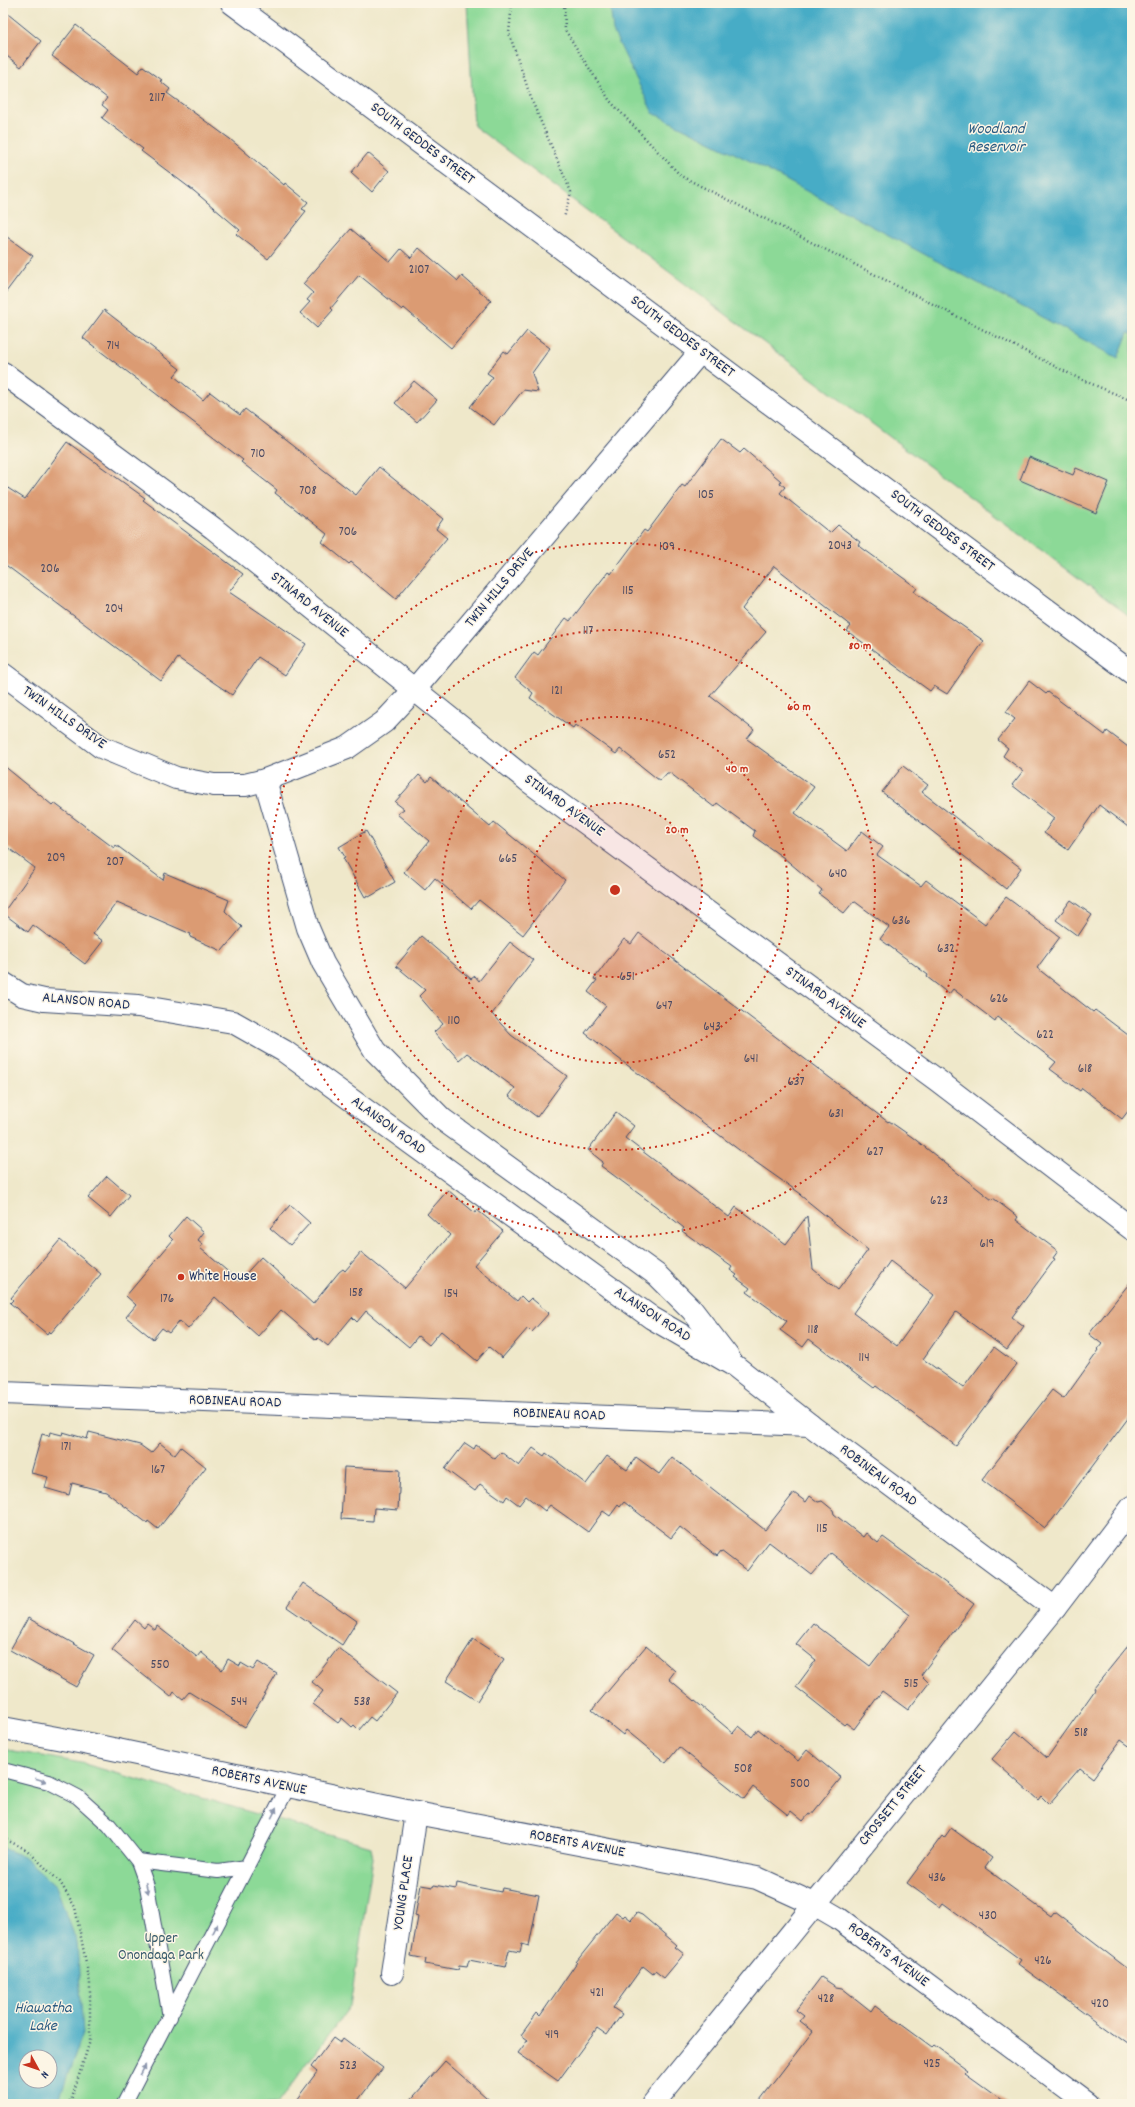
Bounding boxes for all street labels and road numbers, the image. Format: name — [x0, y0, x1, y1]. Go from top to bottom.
street label: SOUTH GEDDES STREET — [365, 97, 479, 191]
street label: SOUTH GEDDES STREET — [625, 290, 739, 384]
street label: SOUTH GEDDES STREET — [885, 484, 999, 578]
street label: TWIN HILLS DRIVE — [460, 543, 540, 633]
street label: STINARD AVENUE — [265, 567, 353, 644]
street label: TWIN HILLS DRIVE — [17, 681, 111, 755]
street label: STINARD AVENUE — [519, 769, 609, 843]
street label: STINARD AVENUE — [780, 961, 870, 1035]
street label: ALANSON ROAD — [41, 987, 131, 1017]
street label: ALANSON ROAD — [346, 1091, 430, 1161]
street label: ALANSON ROAD — [609, 1282, 695, 1348]
street label: ROBINEAU ROAD — [188, 1389, 282, 1415]
street label: ROBINEAU ROAD — [512, 1402, 606, 1428]
street label: ROBINEAU ROAD — [834, 1439, 922, 1513]
street label: ROBERTS AVENUE — [209, 1760, 309, 1802]
street label: CROSSETT STREET — [854, 1761, 932, 1851]
street label: ROBERTS AVENUE — [527, 1824, 627, 1864]
street label: YOUNG PLACE — [388, 1854, 420, 1932]
street label: ROBERTS AVENUE — [843, 1917, 933, 1993]

